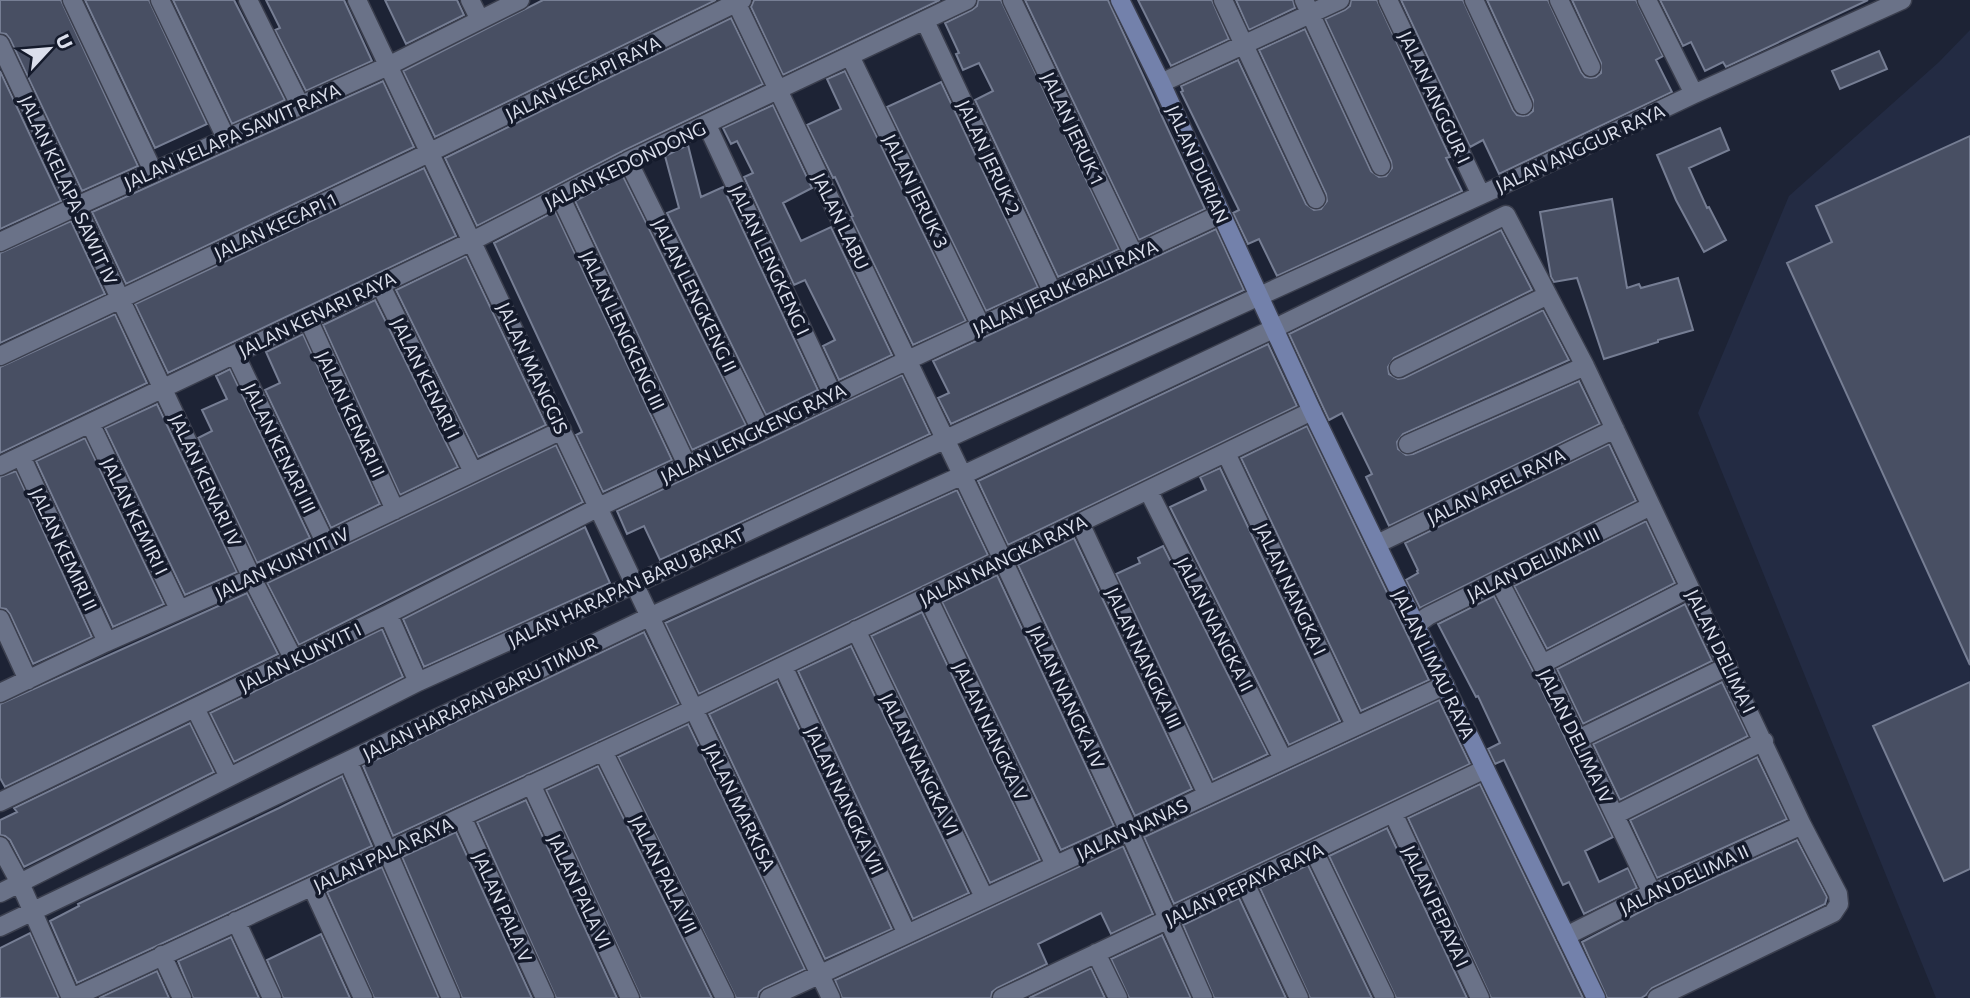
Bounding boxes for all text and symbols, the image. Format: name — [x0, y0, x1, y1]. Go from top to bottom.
north arrow — [14, 14, 84, 84]
street label: JALAN ANGGUR I — [1395, 27, 1475, 167]
text: U — [51, 30, 78, 53]
street label: JALAN KECAPI RAYA — [502, 31, 664, 125]
street label: JALAN JERUK 1 — [1037, 68, 1109, 188]
street label: JALAN KELAPA SAWIT RAYA — [120, 78, 344, 194]
street label: JALAN KELAPA SAWIT IV — [15, 92, 123, 288]
street label: JALAN JERUK 2 — [953, 96, 1025, 218]
street label: JALAN ANGGUR RAYA — [1492, 99, 1668, 197]
street label: JALAN DURIAN — [1162, 102, 1234, 226]
street label: JALAN KEDONDONG — [541, 116, 709, 214]
street label: JALAN JERUK 3 — [879, 130, 953, 252]
street label: JALAN LABU — [808, 169, 874, 273]
street label: JALAN LENGKENG I — [726, 181, 814, 339]
street label: JALAN KECAPI 1 — [210, 188, 340, 264]
street label: JALAN LENGKENG II — [648, 215, 742, 375]
street label: JALAN JERUK BALI RAYA — [969, 234, 1161, 340]
street label: JALAN LENGKENG III — [576, 247, 670, 413]
street label: JALAN KENARI RAYA — [235, 266, 399, 362]
street label: JALAN MANGGIS — [493, 299, 573, 437]
street label: JALAN KENARI I — [387, 314, 465, 442]
street label: JALAN KENARI II — [312, 347, 390, 481]
street label: JALAN LENGKENG RAYA — [657, 378, 849, 488]
street label: JALAN KENARI III — [239, 379, 321, 517]
street label: JALAN KENARI IV — [166, 410, 246, 550]
street label: JALAN APEL RAYA — [1423, 443, 1569, 529]
street label: JALAN KEMIRI I — [97, 454, 173, 578]
street label: JALAN KEMIRI II — [26, 484, 102, 614]
street label: JALAN NANGKA RAYA — [916, 510, 1090, 610]
street label: JALAN NANGKA I — [1251, 519, 1331, 659]
street label: JALAN KUNYIT IV — [211, 522, 353, 604]
street label: JALAN HARAPAN BARU BARAT — [504, 522, 748, 652]
street label: JALAN DELIMA III — [1463, 522, 1603, 606]
street label: JALAN NANGKA II — [1172, 553, 1258, 695]
street label: JALAN NANGKA III — [1102, 584, 1186, 732]
street label: JALAN LIMAU RAYA — [1388, 586, 1480, 742]
street label: JALAN DELIMA I — [1682, 586, 1760, 716]
street label: JALAN KUNYIT I — [235, 618, 365, 696]
street label: JALAN NANGKA IV — [1024, 622, 1110, 772]
street label: JALAN HARAPAN BARU TIMUR — [359, 631, 601, 765]
street label: JALAN NANGKA V — [949, 658, 1033, 804]
street label: JALAN DELIMA IV — [1534, 665, 1618, 807]
street label: JALAN NANGKA VI — [876, 689, 964, 839]
street label: JALAN NANGKA VII — [801, 723, 889, 877]
street label: JALAN MARKISA — [700, 740, 780, 874]
street label: JALAN NANAS — [1073, 794, 1191, 864]
street label: JALAN PALA VII — [626, 811, 702, 937]
street label: JALAN PALA RAYA — [310, 812, 456, 896]
street label: JALAN PALA VI — [544, 830, 616, 952]
street label: JALAN PEPAYA RAYA — [1161, 838, 1327, 930]
street label: JALAN DELIMA II — [1616, 839, 1752, 919]
street label: JALAN PEPAYA I — [1398, 842, 1474, 970]
street label: JALAN PALA V — [469, 848, 537, 966]

